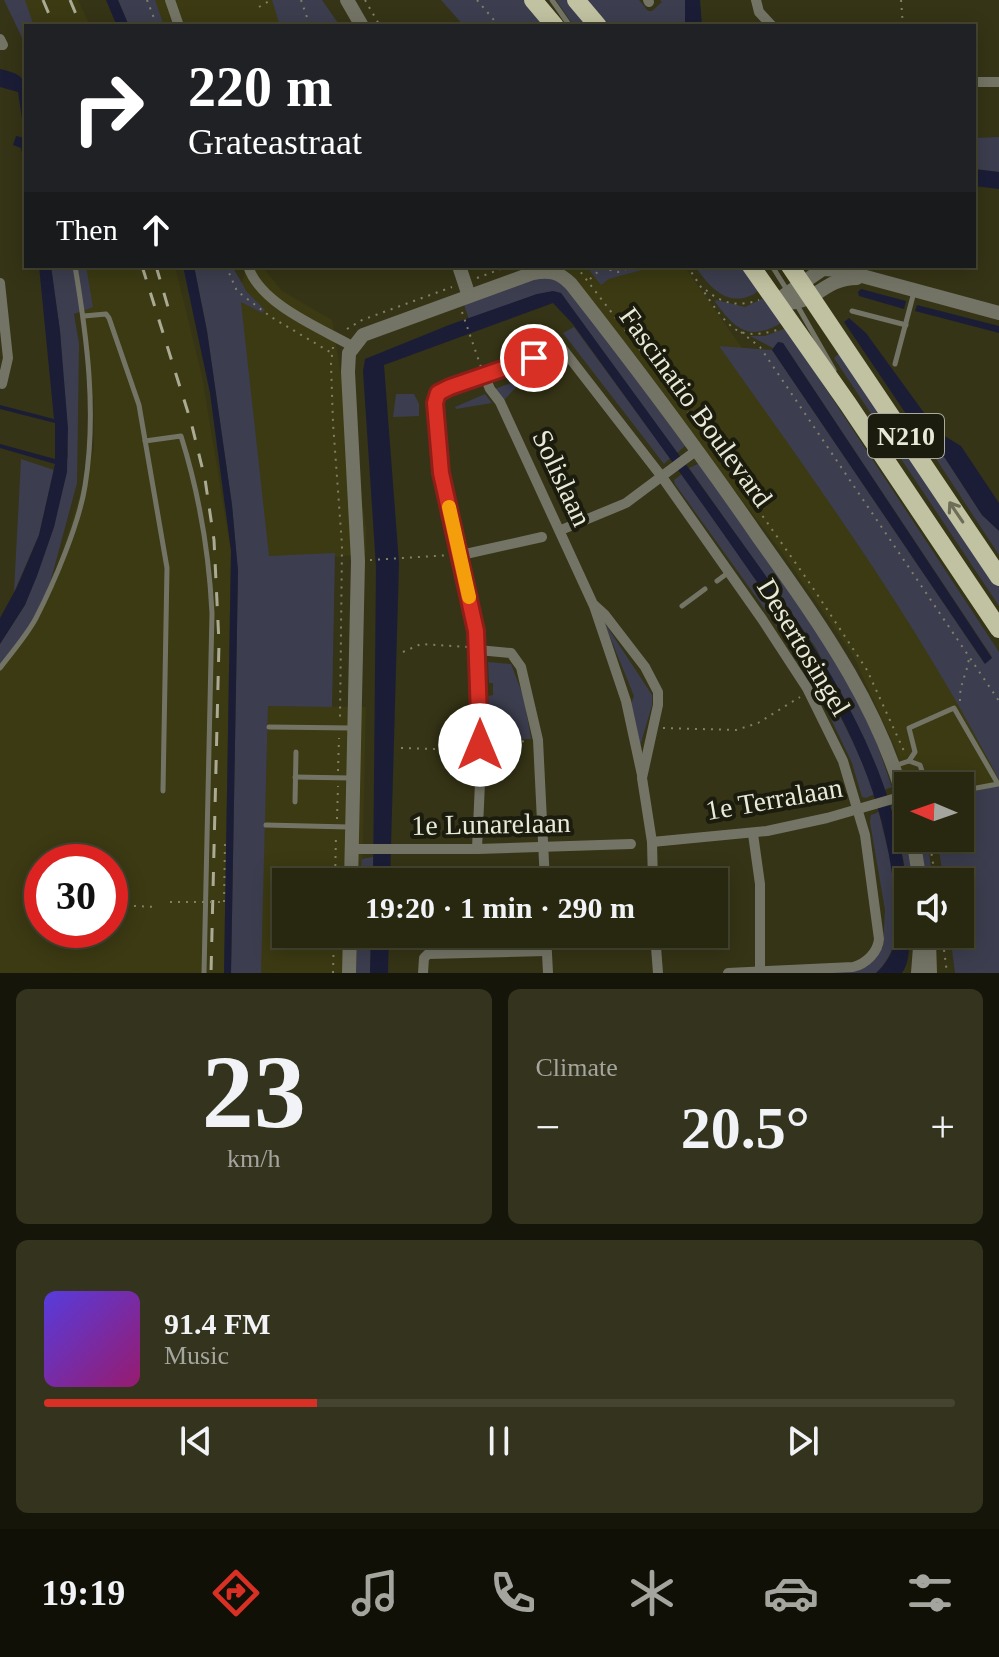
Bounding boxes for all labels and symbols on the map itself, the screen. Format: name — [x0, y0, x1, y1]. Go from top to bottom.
street label: Fascinatio Boulevard — [613, 301, 779, 513]
pin — [500, 324, 568, 392]
road number: N210 — [868, 414, 944, 458]
street label: Solislaan — [526, 425, 598, 531]
one-way arrow — [948, 501, 964, 524]
street label: Desertosingel — [751, 573, 857, 721]
position arrow — [438, 703, 522, 787]
street label: 1e Terralaan — [703, 772, 845, 826]
north arrow — [894, 772, 974, 852]
street label: 1e Lunarelaan — [411, 807, 571, 841]
speed limit sign: 30 — [24, 844, 128, 948]

